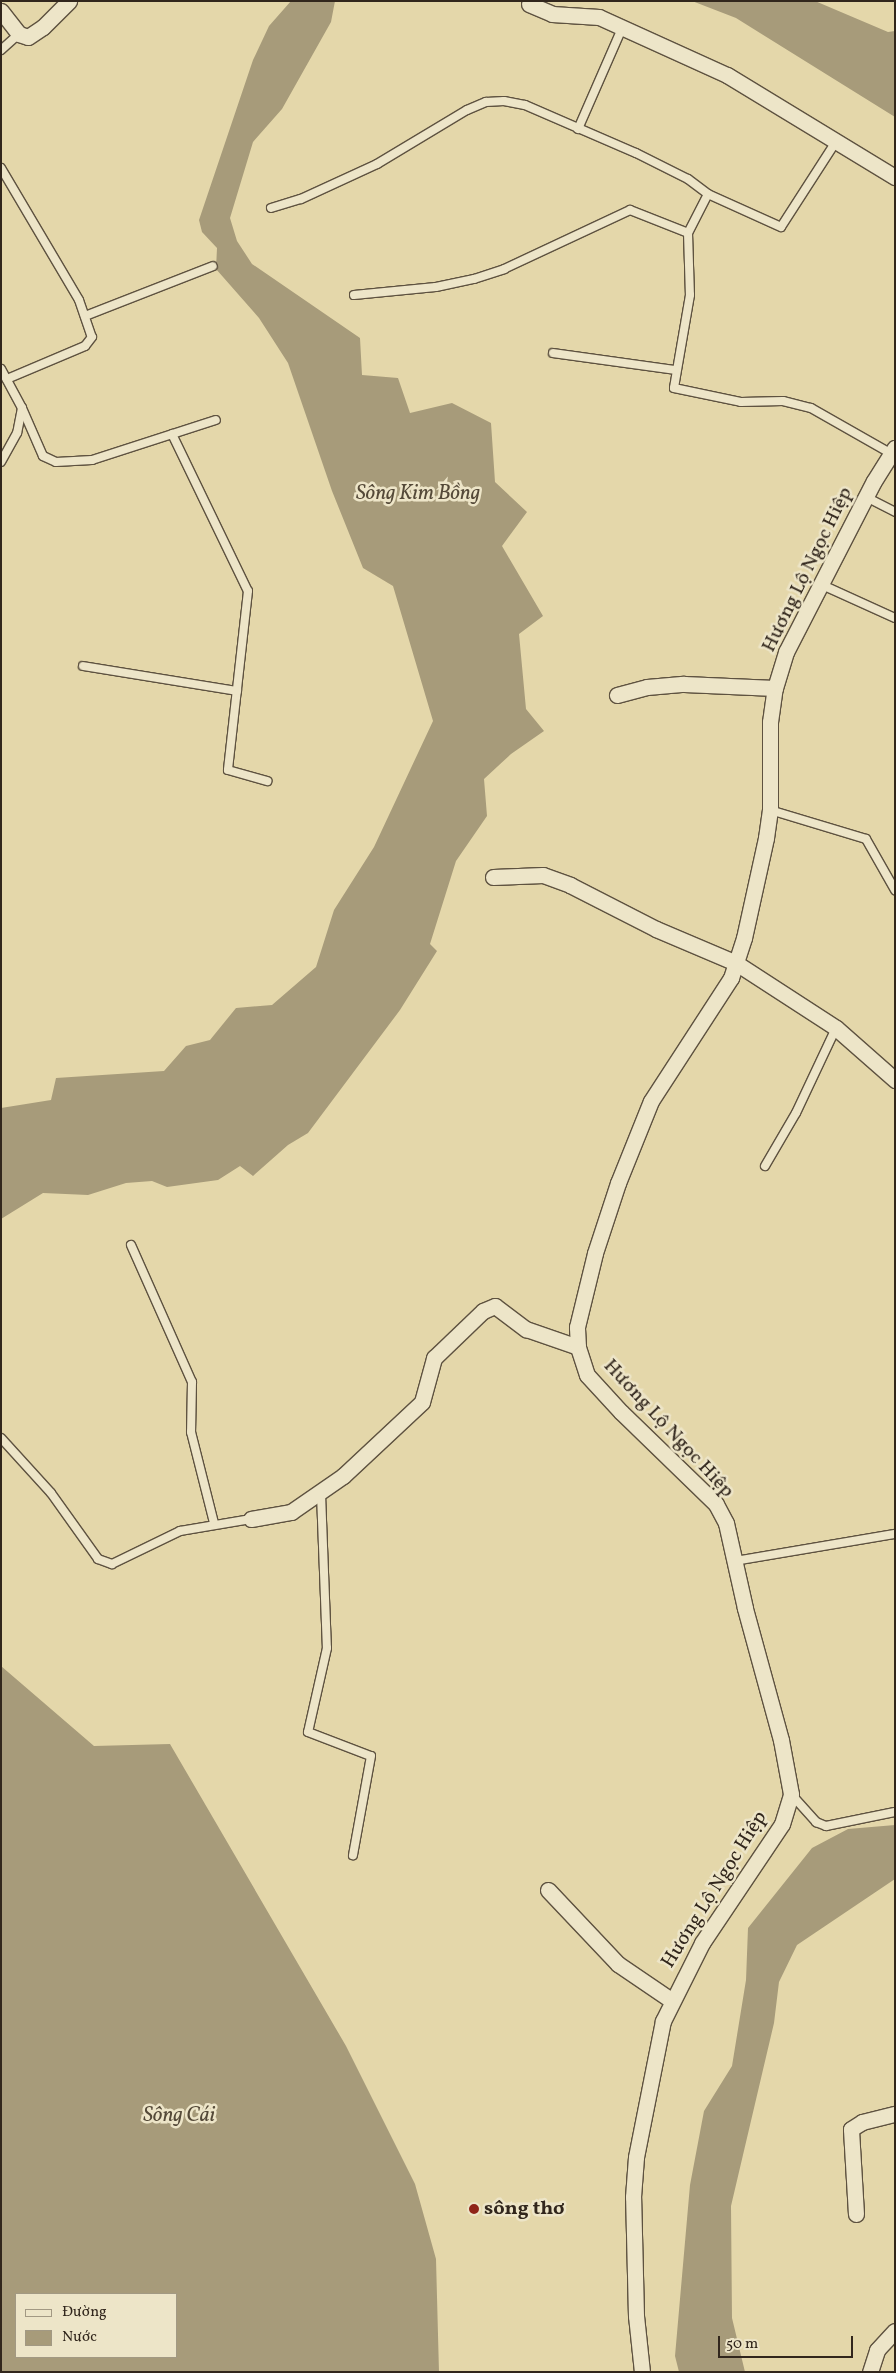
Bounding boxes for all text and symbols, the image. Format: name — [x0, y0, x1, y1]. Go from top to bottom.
water label: Sông Kim Bồng — [356, 481, 480, 507]
street label: Hương Lộ Ngọc Hiệp — [758, 484, 858, 656]
street label: Hương Lộ Ngọc Hiệp — [598, 1355, 738, 1503]
street label: Hương Lộ Ngọc Hiệp — [657, 1807, 773, 1973]
water label: Sông Cái — [143, 2103, 215, 2129]
place label: sông thơ — [484, 2197, 565, 2221]
marker: sông thơ — [468, 2203, 480, 2215]
legend — [15, 2293, 178, 2358]
text: Đường — [62, 2302, 107, 2323]
scale bar — [721, 2326, 856, 2358]
text: Nước — [62, 2327, 97, 2348]
text: 50 m — [726, 2334, 758, 2355]

